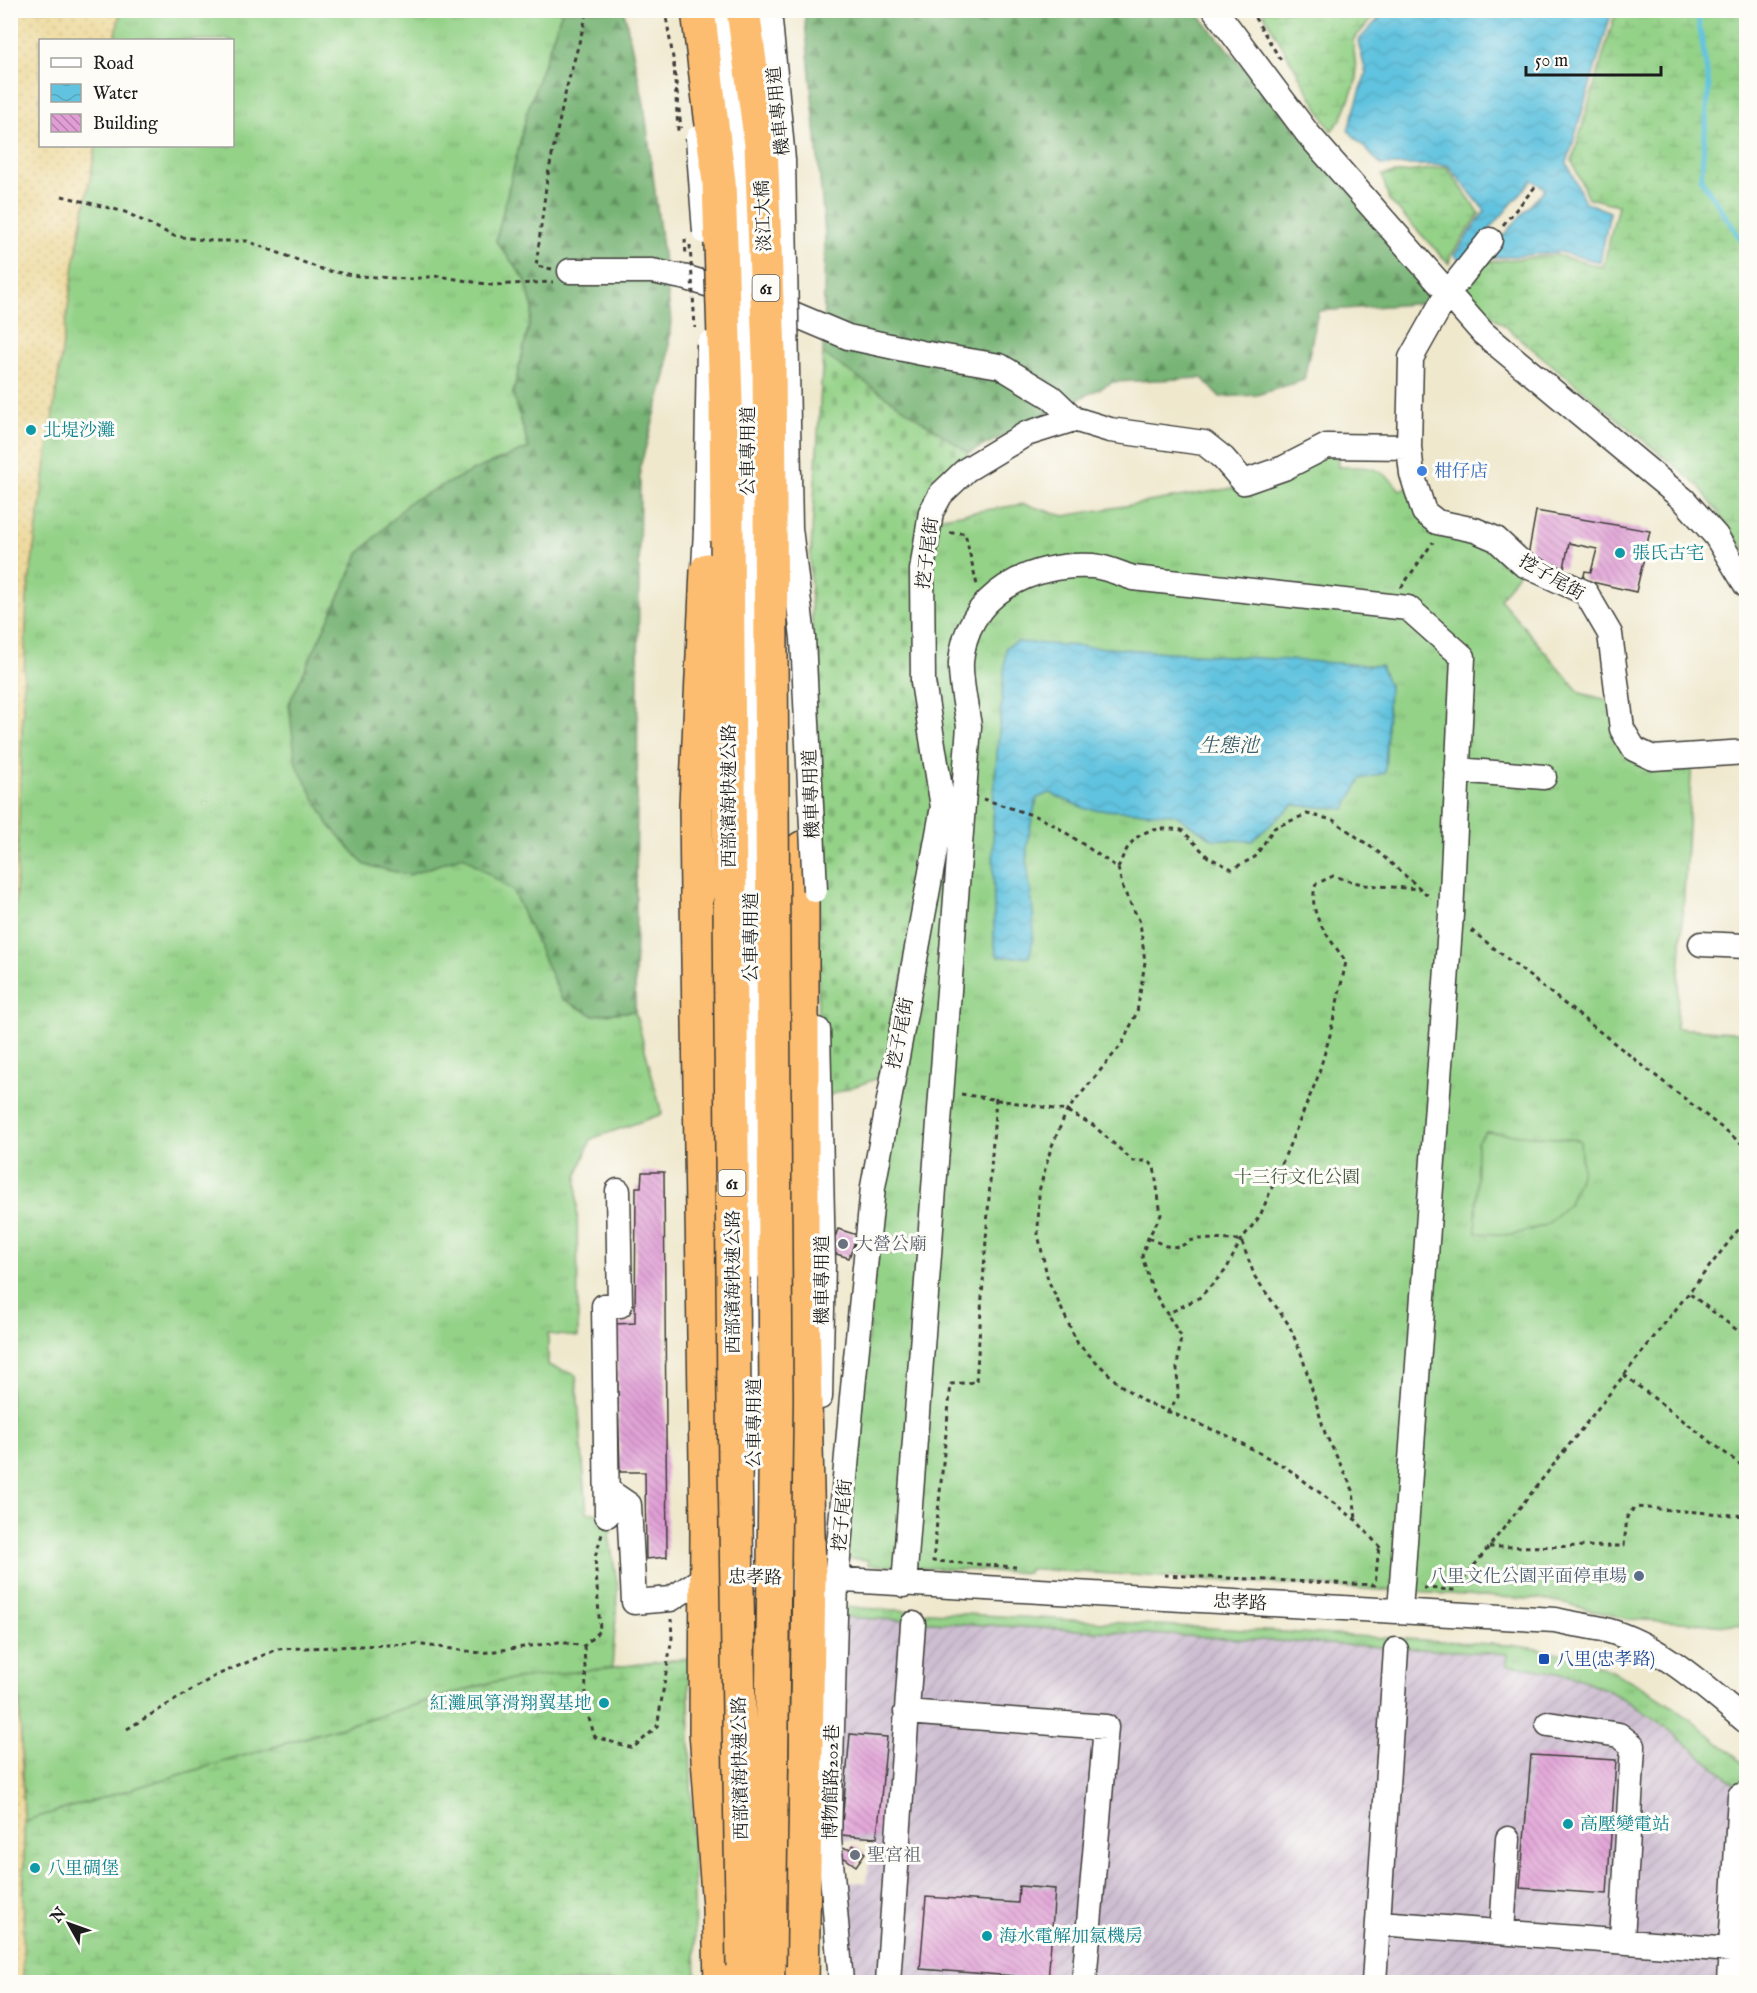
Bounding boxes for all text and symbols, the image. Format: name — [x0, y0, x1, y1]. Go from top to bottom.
legend — [39, 39, 234, 147]
scale bar — [1526, 39, 1661, 77]
text: 50 m — [1535, 50, 1568, 73]
text: Road — [93, 53, 134, 76]
street label: 機車專用道 — [763, 65, 796, 157]
text: Water — [93, 83, 138, 106]
text: Building — [93, 113, 158, 136]
street label: 淡江大橋 — [752, 180, 777, 252]
road number: 61 — [752, 275, 780, 301]
street label: 公車專用道 — [738, 406, 761, 496]
place label: 北堤沙灘 — [43, 420, 115, 443]
marker: 北堤沙灘 — [24, 423, 38, 437]
place label: 柑仔店 — [1434, 461, 1488, 484]
marker: 柑仔店 — [1415, 464, 1429, 478]
street label: 挖子尾街 — [913, 516, 944, 590]
place label: 張氏古宅 — [1632, 543, 1704, 566]
marker: 張氏古宅 — [1613, 546, 1627, 560]
street label: 挖子尾街 — [1514, 550, 1588, 606]
street label: 西部濱海快速公路 — [719, 724, 742, 868]
water label: 生態池 — [1199, 734, 1261, 759]
street label: 機車專用道 — [799, 749, 826, 839]
street label: 公車專用道 — [741, 892, 764, 982]
street label: 挖子尾街 — [883, 996, 920, 1071]
park label: 十三行文化公園 — [1234, 1167, 1360, 1190]
road number: 61 — [718, 1170, 746, 1196]
street label: 西部濱海快速公路 — [723, 1210, 746, 1354]
place label: 大營公廟 — [855, 1234, 927, 1257]
street label: 機車專用道 — [812, 1235, 835, 1325]
marker: 大營公廟 — [836, 1237, 850, 1251]
street label: 公車專用道 — [744, 1378, 767, 1468]
street label: 挖子尾街 — [829, 1478, 858, 1552]
place label: 八里文化公園平面停車場 — [1429, 1566, 1627, 1589]
street label: 忠孝路 — [728, 1567, 782, 1590]
marker: 八里文化公園平面停車場 — [1632, 1569, 1646, 1583]
street label: 忠孝路 — [1212, 1591, 1267, 1616]
place label: 八里(忠孝路) — [1556, 1649, 1655, 1672]
marker: 八里(忠孝路) — [1537, 1652, 1551, 1666]
place label: 紅灘風箏滑翔翼基地 — [430, 1693, 592, 1716]
marker: 紅灘風箏滑翔翼基地 — [597, 1696, 611, 1710]
street label: 西部濱海快速公路 — [729, 1696, 754, 1840]
street label: 博物館路202巷 — [820, 1724, 845, 1840]
place label: 高壓變電站 — [1580, 1814, 1670, 1837]
marker: 高壓變電站 — [1561, 1817, 1575, 1831]
place label: 聖宮祖 — [867, 1845, 921, 1868]
marker: 聖宮祖 — [848, 1848, 862, 1862]
place label: 八里碉堡 — [47, 1858, 119, 1881]
marker: 八里碉堡 — [28, 1861, 42, 1875]
north arrow — [39, 1894, 99, 1954]
text: N — [46, 1904, 71, 1928]
place label: 海水電解加氯機房 — [999, 1926, 1143, 1949]
marker: 海水電解加氯機房 — [980, 1929, 994, 1943]

